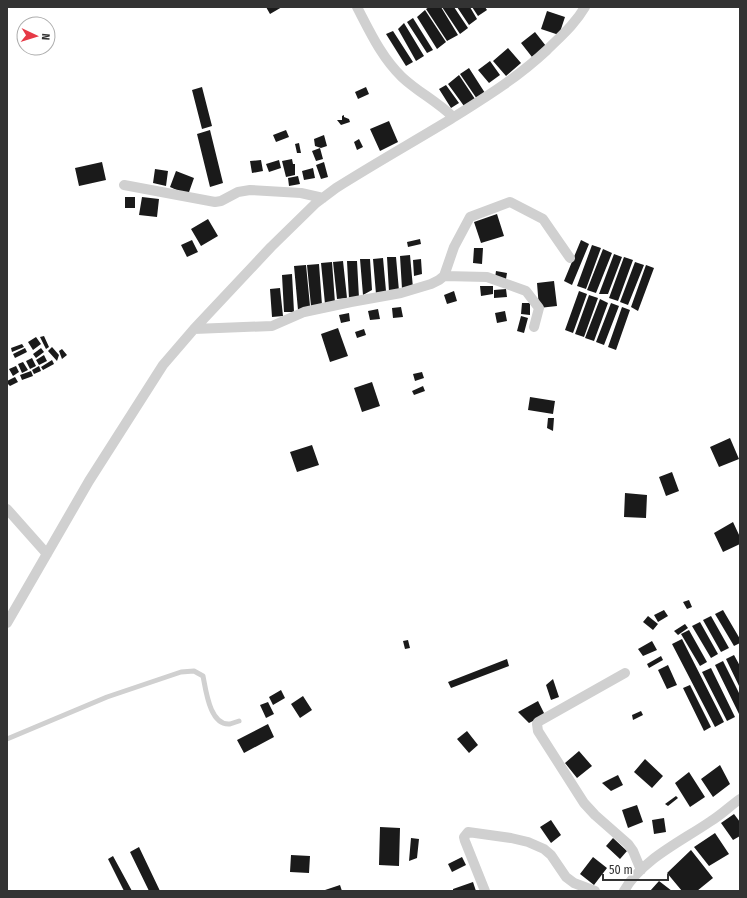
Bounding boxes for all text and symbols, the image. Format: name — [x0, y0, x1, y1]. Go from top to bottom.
north arrow — [16, 16, 56, 56]
text: N — [39, 33, 52, 40]
scale bar — [603, 856, 668, 882]
text: 50 m — [609, 863, 633, 877]

